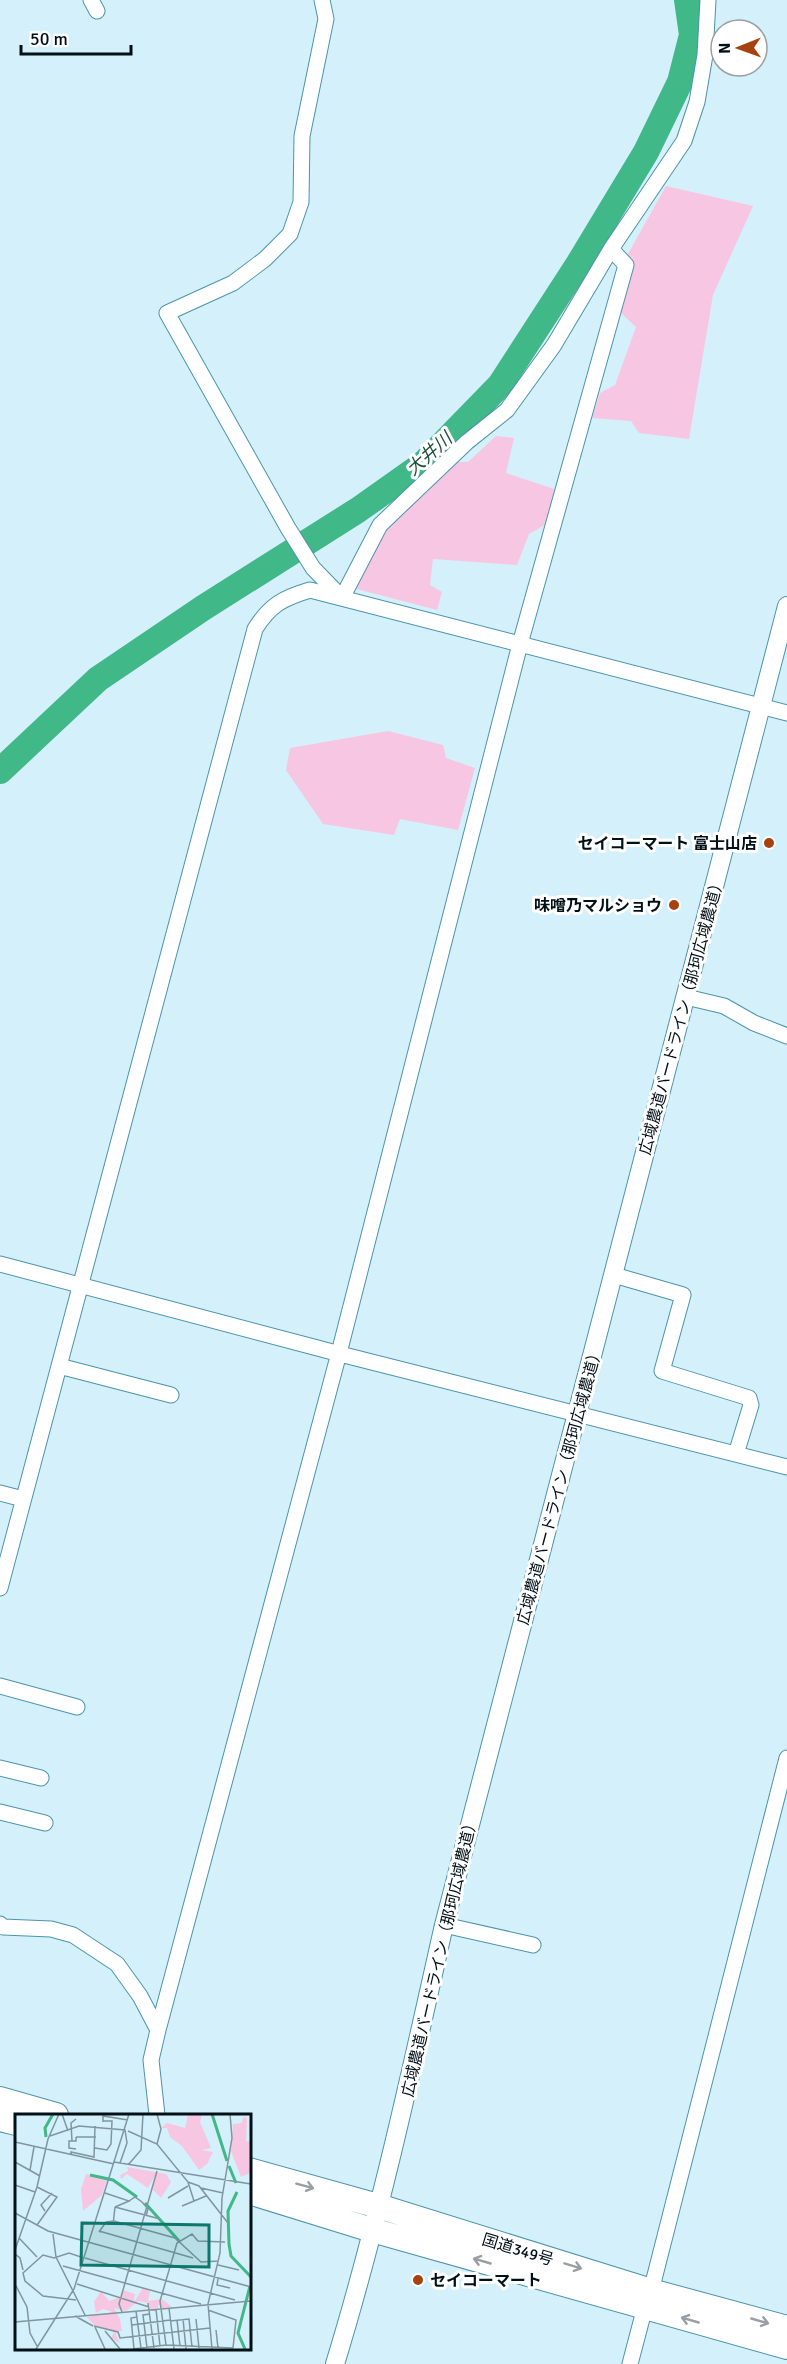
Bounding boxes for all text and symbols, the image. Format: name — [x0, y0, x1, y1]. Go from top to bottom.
scale bar — [21, 18, 130, 56]
north arrow — [709, 18, 769, 78]
text: 50 m — [30, 28, 68, 50]
text: N — [715, 43, 735, 54]
water label: 大井川 — [402, 426, 458, 480]
place label: セイコーマート 富士山店 — [577, 834, 757, 854]
marker: セイコーマート 富士山店 — [762, 836, 776, 850]
street label: 広域農道バードライン（那珂広域農道） — [635, 874, 729, 1157]
place label: 味噌乃マルショウ — [534, 896, 662, 916]
marker: 味噌乃マルショウ — [667, 898, 681, 912]
street label: 広域農道バードライン（那珂広域農道） — [513, 1344, 607, 1627]
street label: 広域農道バードライン（那珂広域農道） — [398, 1814, 482, 2099]
inset map — [15, 2114, 250, 2349]
one-way arrow — [295, 2181, 314, 2192]
street label: 国道349号 — [479, 2230, 556, 2270]
one-way arrow — [473, 2255, 492, 2266]
one-way arrow — [563, 2261, 582, 2272]
place label: セイコーマート — [430, 2271, 542, 2291]
marker: セイコーマート — [411, 2273, 425, 2287]
one-way arrow — [681, 2314, 700, 2325]
one-way arrow — [750, 2316, 769, 2327]

